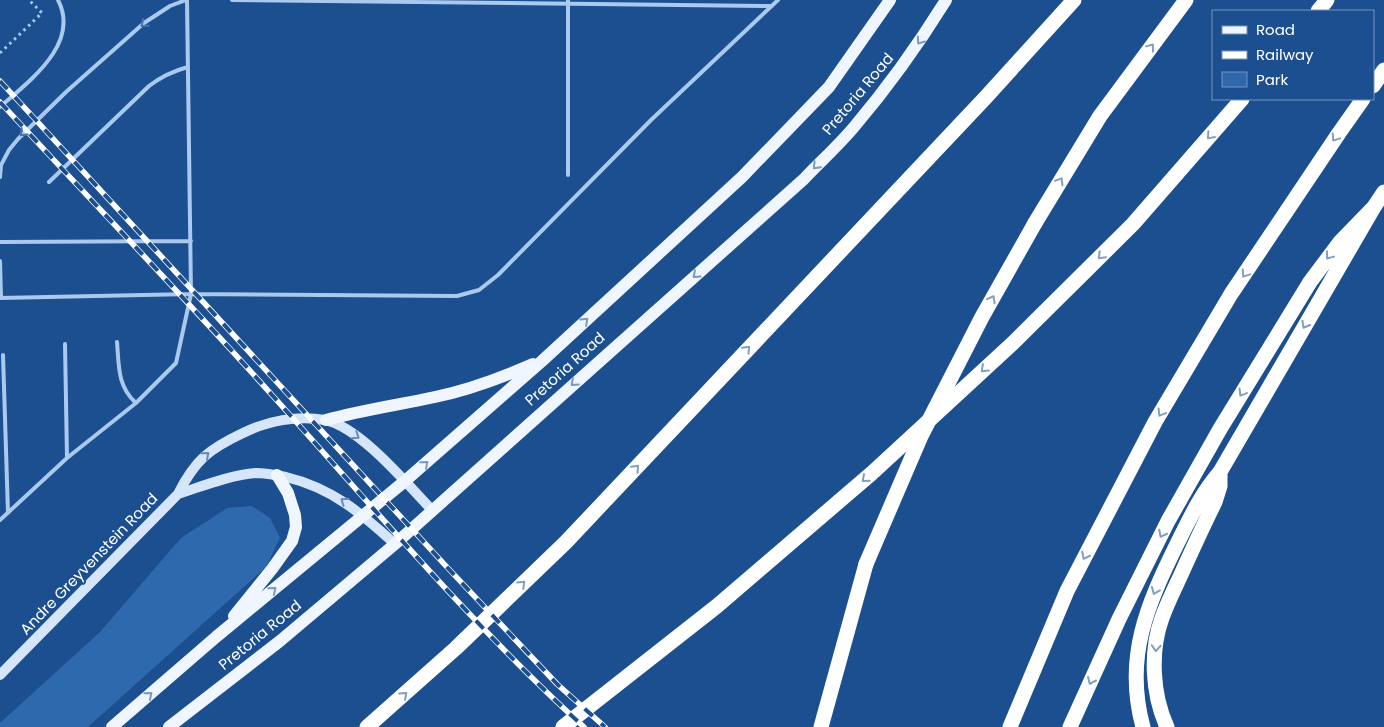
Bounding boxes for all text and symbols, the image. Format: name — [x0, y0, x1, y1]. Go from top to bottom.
legend — [1212, 10, 1374, 100]
one-way arrow — [140, 18, 149, 27]
text: Road — [1256, 19, 1295, 40]
one-way arrow — [917, 35, 926, 45]
one-way arrow — [1146, 44, 1154, 53]
text: Railway — [1256, 44, 1314, 65]
street label: Pretoria Road — [817, 48, 898, 139]
text: Park — [1256, 69, 1288, 90]
one-way arrow — [20, 127, 29, 136]
one-way arrow — [1207, 130, 1216, 139]
one-way arrow — [1332, 133, 1341, 142]
one-way arrow — [813, 160, 822, 169]
one-way arrow — [1054, 178, 1064, 187]
one-way arrow — [1098, 250, 1107, 259]
one-way arrow — [1326, 250, 1335, 260]
one-way arrow — [1242, 268, 1251, 277]
one-way arrow — [692, 269, 701, 278]
one-way arrow — [986, 295, 996, 304]
one-way arrow — [580, 318, 589, 327]
one-way arrow — [1302, 320, 1312, 329]
street label: Pretoria Road — [520, 327, 609, 410]
one-way arrow — [741, 346, 750, 355]
one-way arrow — [981, 363, 990, 372]
one-way arrow — [571, 377, 580, 386]
one-way arrow — [1238, 388, 1248, 397]
one-way arrow — [1157, 407, 1167, 416]
one-way arrow — [350, 430, 360, 439]
one-way arrow — [200, 452, 209, 460]
one-way arrow — [419, 460, 428, 469]
one-way arrow — [630, 464, 639, 473]
one-way arrow — [862, 474, 871, 482]
street label: Andre Greyvenstein Road — [15, 488, 162, 639]
one-way arrow — [341, 498, 350, 508]
one-way arrow — [1158, 529, 1168, 538]
one-way arrow — [1081, 551, 1091, 560]
one-way arrow — [517, 581, 526, 590]
one-way arrow — [1151, 586, 1161, 595]
one-way arrow — [267, 588, 276, 596]
street label: Pretoria Road — [214, 595, 306, 675]
one-way arrow — [1151, 645, 1162, 653]
one-way arrow — [1086, 676, 1097, 685]
one-way arrow — [143, 691, 152, 700]
one-way arrow — [398, 691, 407, 700]

